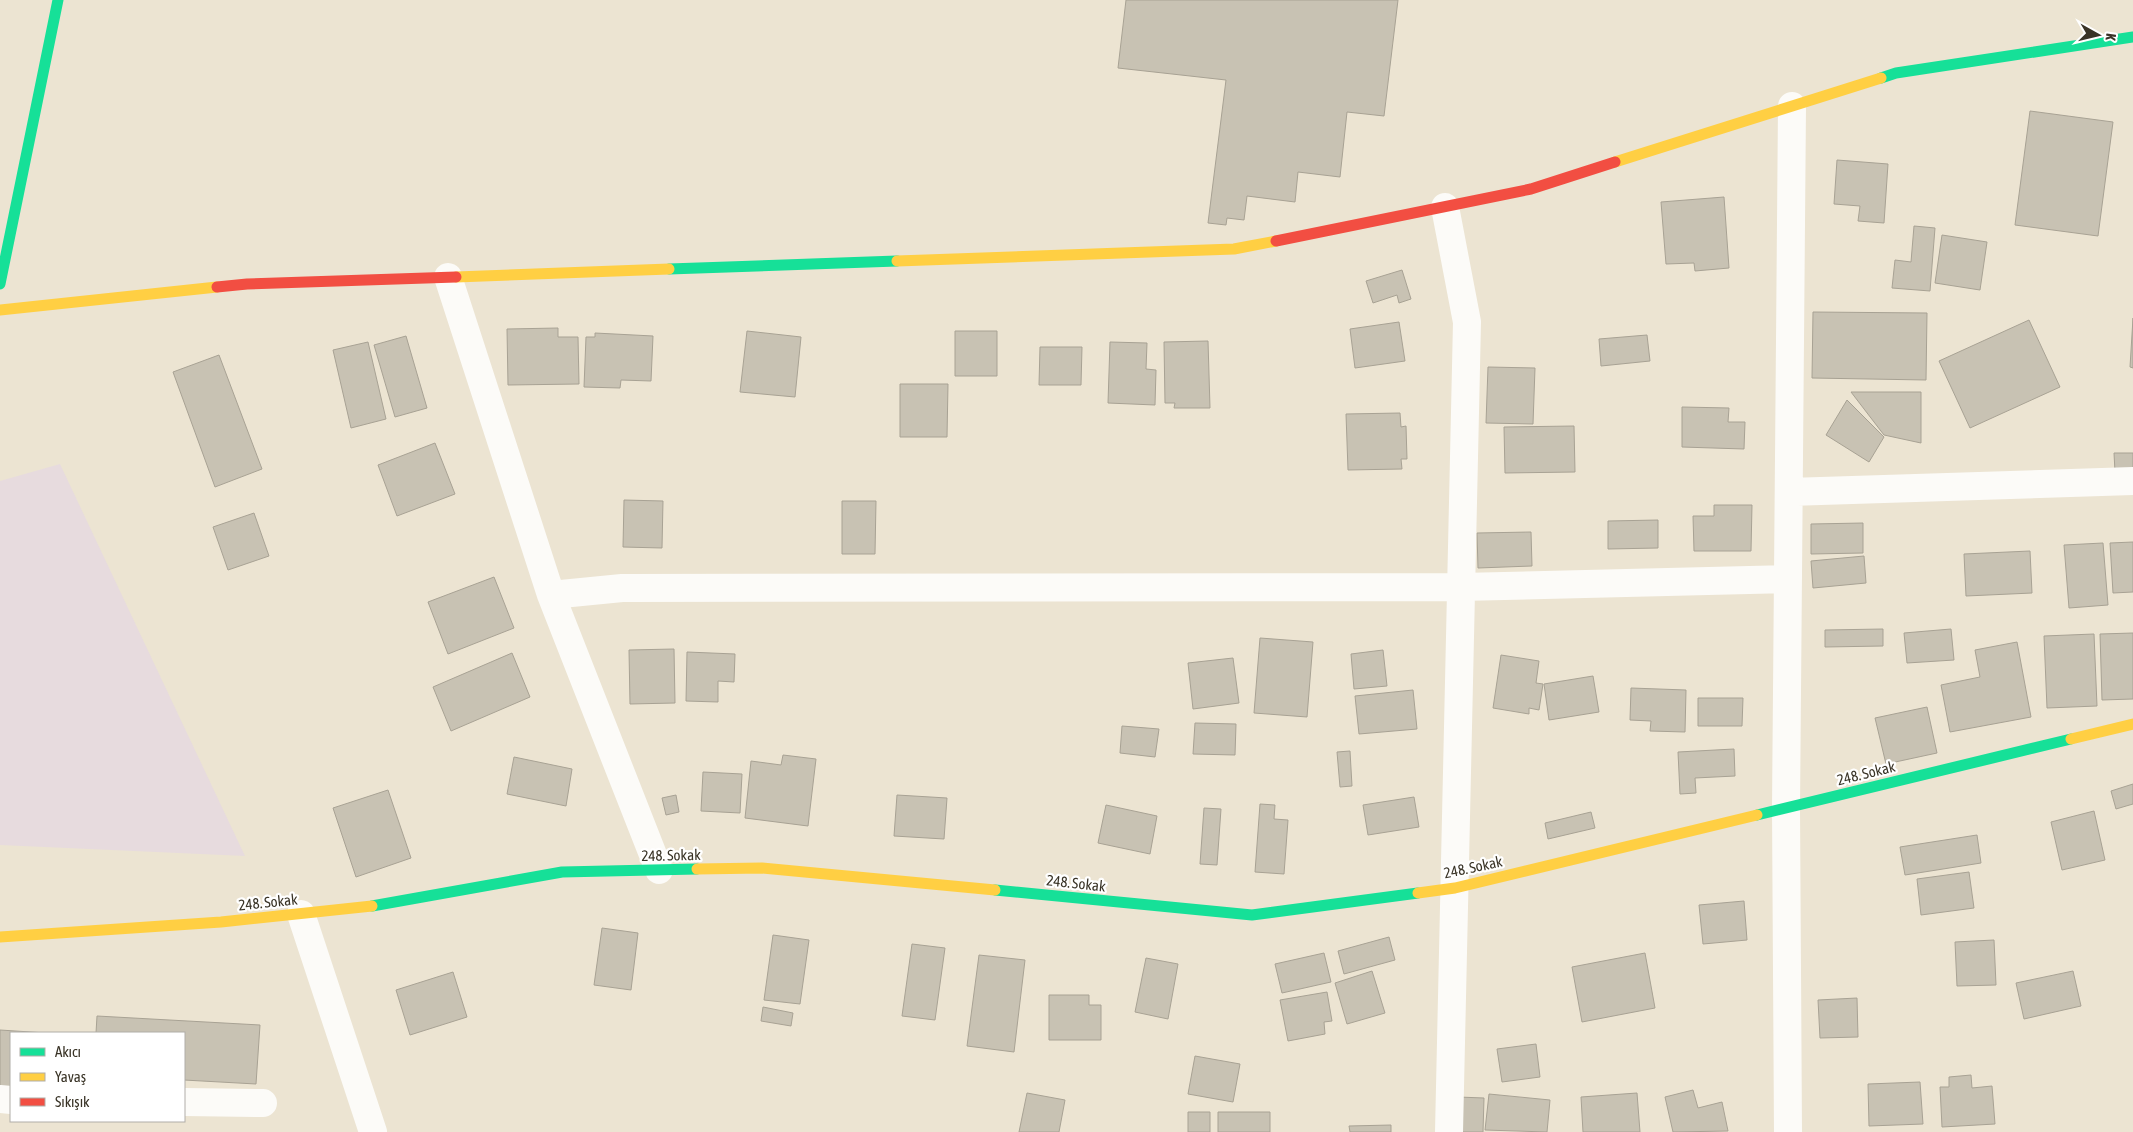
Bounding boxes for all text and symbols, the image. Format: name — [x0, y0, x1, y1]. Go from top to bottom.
north arrow — [2073, 10, 2123, 60]
text: K — [2102, 32, 2119, 41]
street label: 248. Sokak — [1835, 757, 1897, 788]
street label: 248. Sokak — [641, 846, 701, 864]
street label: 248. Sokak — [1442, 852, 1504, 881]
street label: 248. Sokak — [1046, 871, 1107, 895]
street label: 248. Sokak — [238, 890, 299, 914]
legend — [10, 1032, 185, 1122]
text: Akıcı — [55, 1043, 81, 1060]
text: Yavaş — [55, 1068, 86, 1085]
text: Sıkışık — [55, 1093, 90, 1110]

